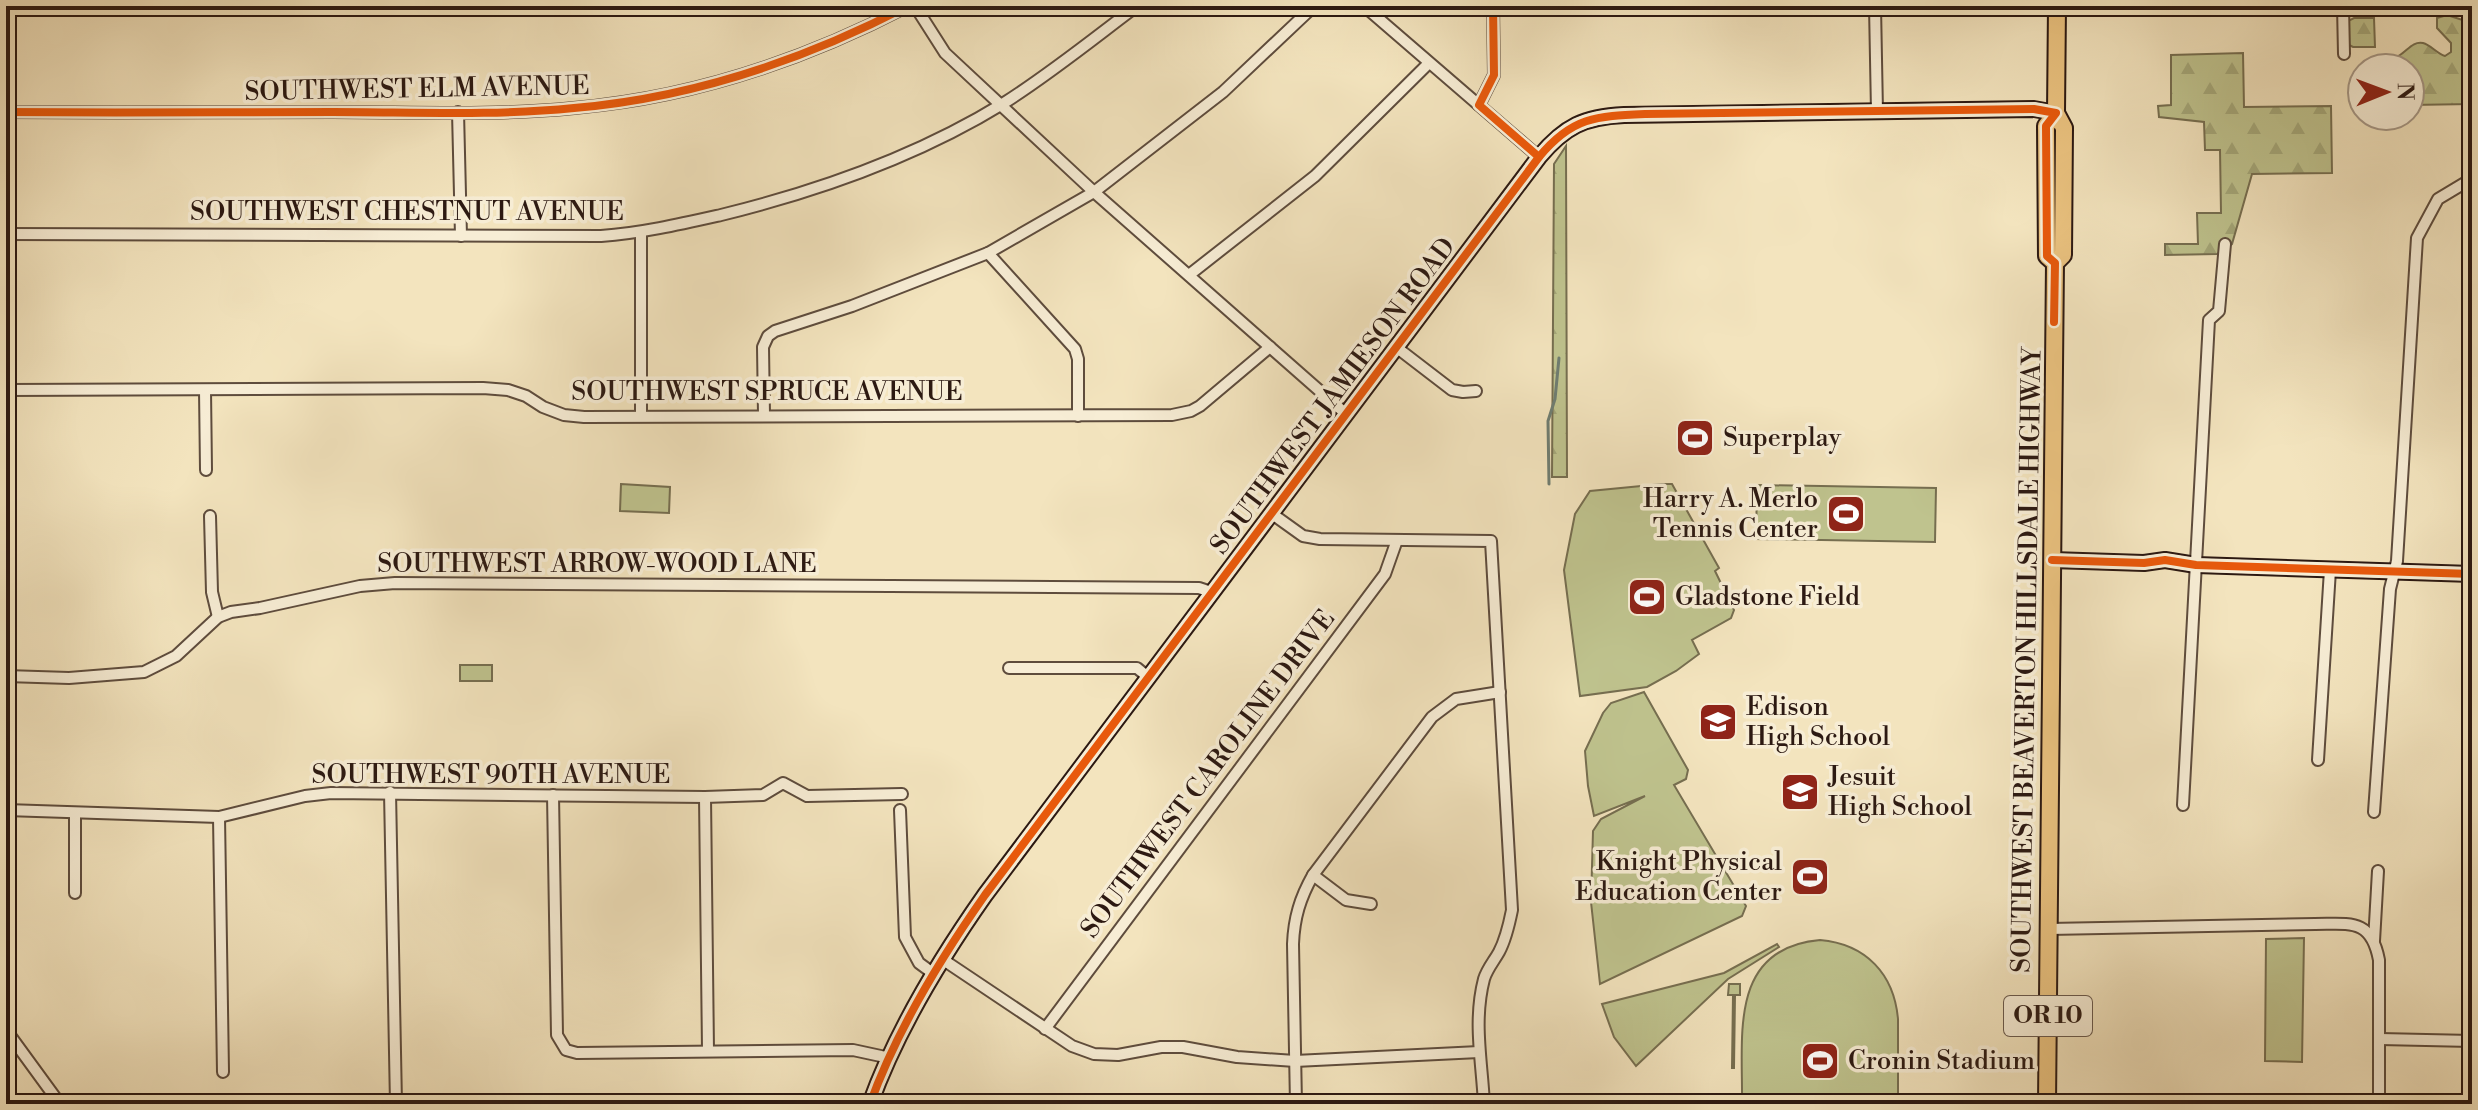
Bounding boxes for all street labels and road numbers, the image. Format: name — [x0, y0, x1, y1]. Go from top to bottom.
street label: SOUTHWEST ELM AVENUE — [244, 70, 590, 108]
street label: SOUTHWEST CHESTNUT AVENUE — [190, 196, 624, 228]
street label: SOUTHWEST JAMIESON ROAD — [1204, 232, 1462, 560]
street label: SOUTHWEST BEAVERTON HILLSDALE HIGHWAY — [2006, 345, 2048, 973]
street label: SOUTHWEST SPRUCE AVENUE — [571, 376, 963, 408]
street label: SOUTHWEST ARROW-WOOD LANE — [377, 548, 817, 580]
street label: SOUTHWEST CAROLINE DRIVE — [1074, 604, 1342, 944]
street label: SOUTHWEST 90TH AVENUE — [311, 759, 671, 791]
road number: OR 10 — [2004, 996, 2092, 1036]

